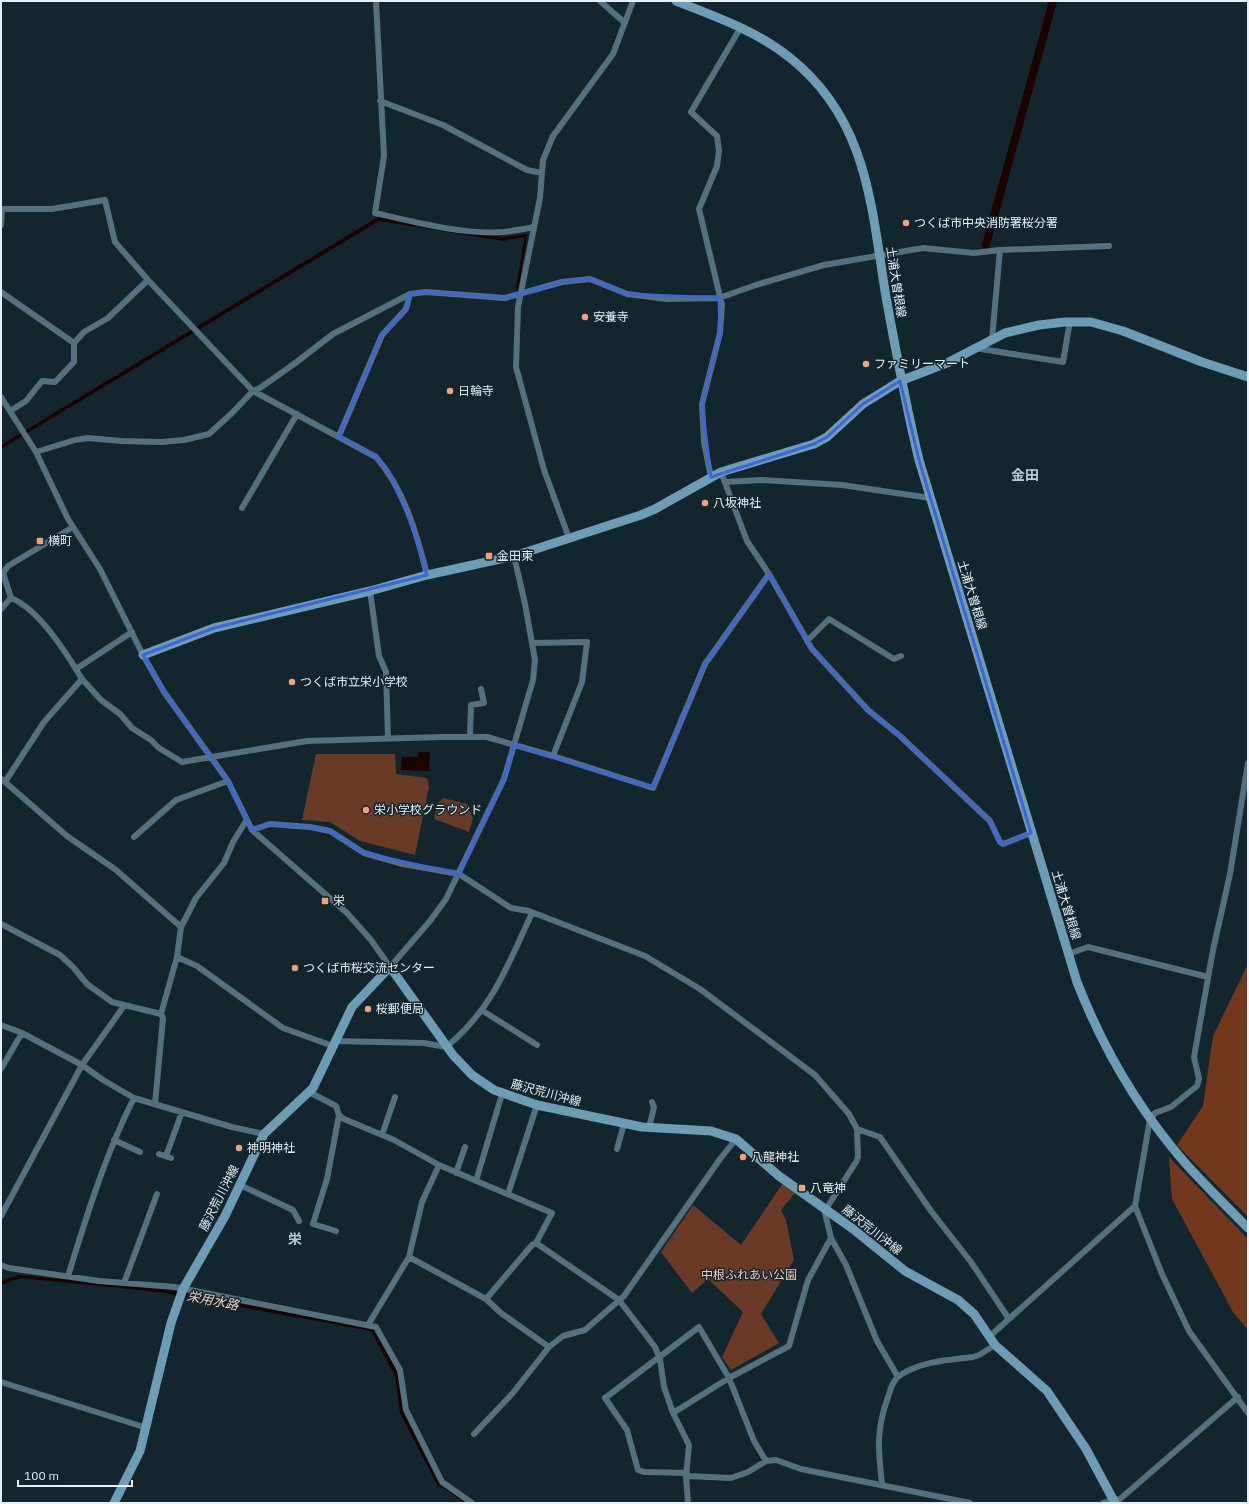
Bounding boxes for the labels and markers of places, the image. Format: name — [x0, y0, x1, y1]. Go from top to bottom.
place label: つくば市中央消防署桜分署 — [914, 215, 1058, 230]
marker: つくば市中央消防署桜分署 — [901, 218, 911, 228]
place label: 安養寺 — [593, 309, 629, 324]
marker: 安養寺 — [580, 312, 590, 322]
place label: ファミリーマート — [874, 356, 970, 371]
marker: ファミリーマート — [861, 359, 871, 369]
place label: 日輪寺 — [458, 383, 494, 398]
marker: 日輪寺 — [445, 386, 455, 396]
place label: 八坂神社 — [713, 495, 761, 510]
marker: 八坂神社 — [700, 498, 710, 508]
place label: 横町 — [48, 533, 72, 548]
marker: 横町 — [35, 536, 45, 546]
place label: 金田東 — [497, 548, 533, 563]
marker: 金田東 — [484, 551, 494, 561]
place label: つくば市立栄小学校 — [300, 674, 408, 689]
marker: つくば市立栄小学校 — [287, 677, 297, 687]
place label: 栄小学校グラウンド — [374, 802, 482, 817]
marker: 栄小学校グラウンド — [361, 805, 371, 815]
place label: 栄 — [333, 893, 345, 908]
marker: 栄 — [320, 896, 330, 906]
place label: つくば市桜交流センター — [303, 960, 435, 975]
marker: つくば市桜交流センター — [290, 963, 300, 973]
place label: 桜郵便局 — [376, 1001, 424, 1016]
marker: 桜郵便局 — [363, 1004, 373, 1014]
place label: 神明神社 — [247, 1140, 295, 1155]
marker: 神明神社 — [234, 1143, 244, 1153]
place label: 八龍神社 — [751, 1149, 799, 1164]
marker: 八龍神社 — [738, 1152, 748, 1162]
place label: 八竜神 — [810, 1180, 846, 1195]
marker: 八竜神 — [797, 1183, 807, 1193]

